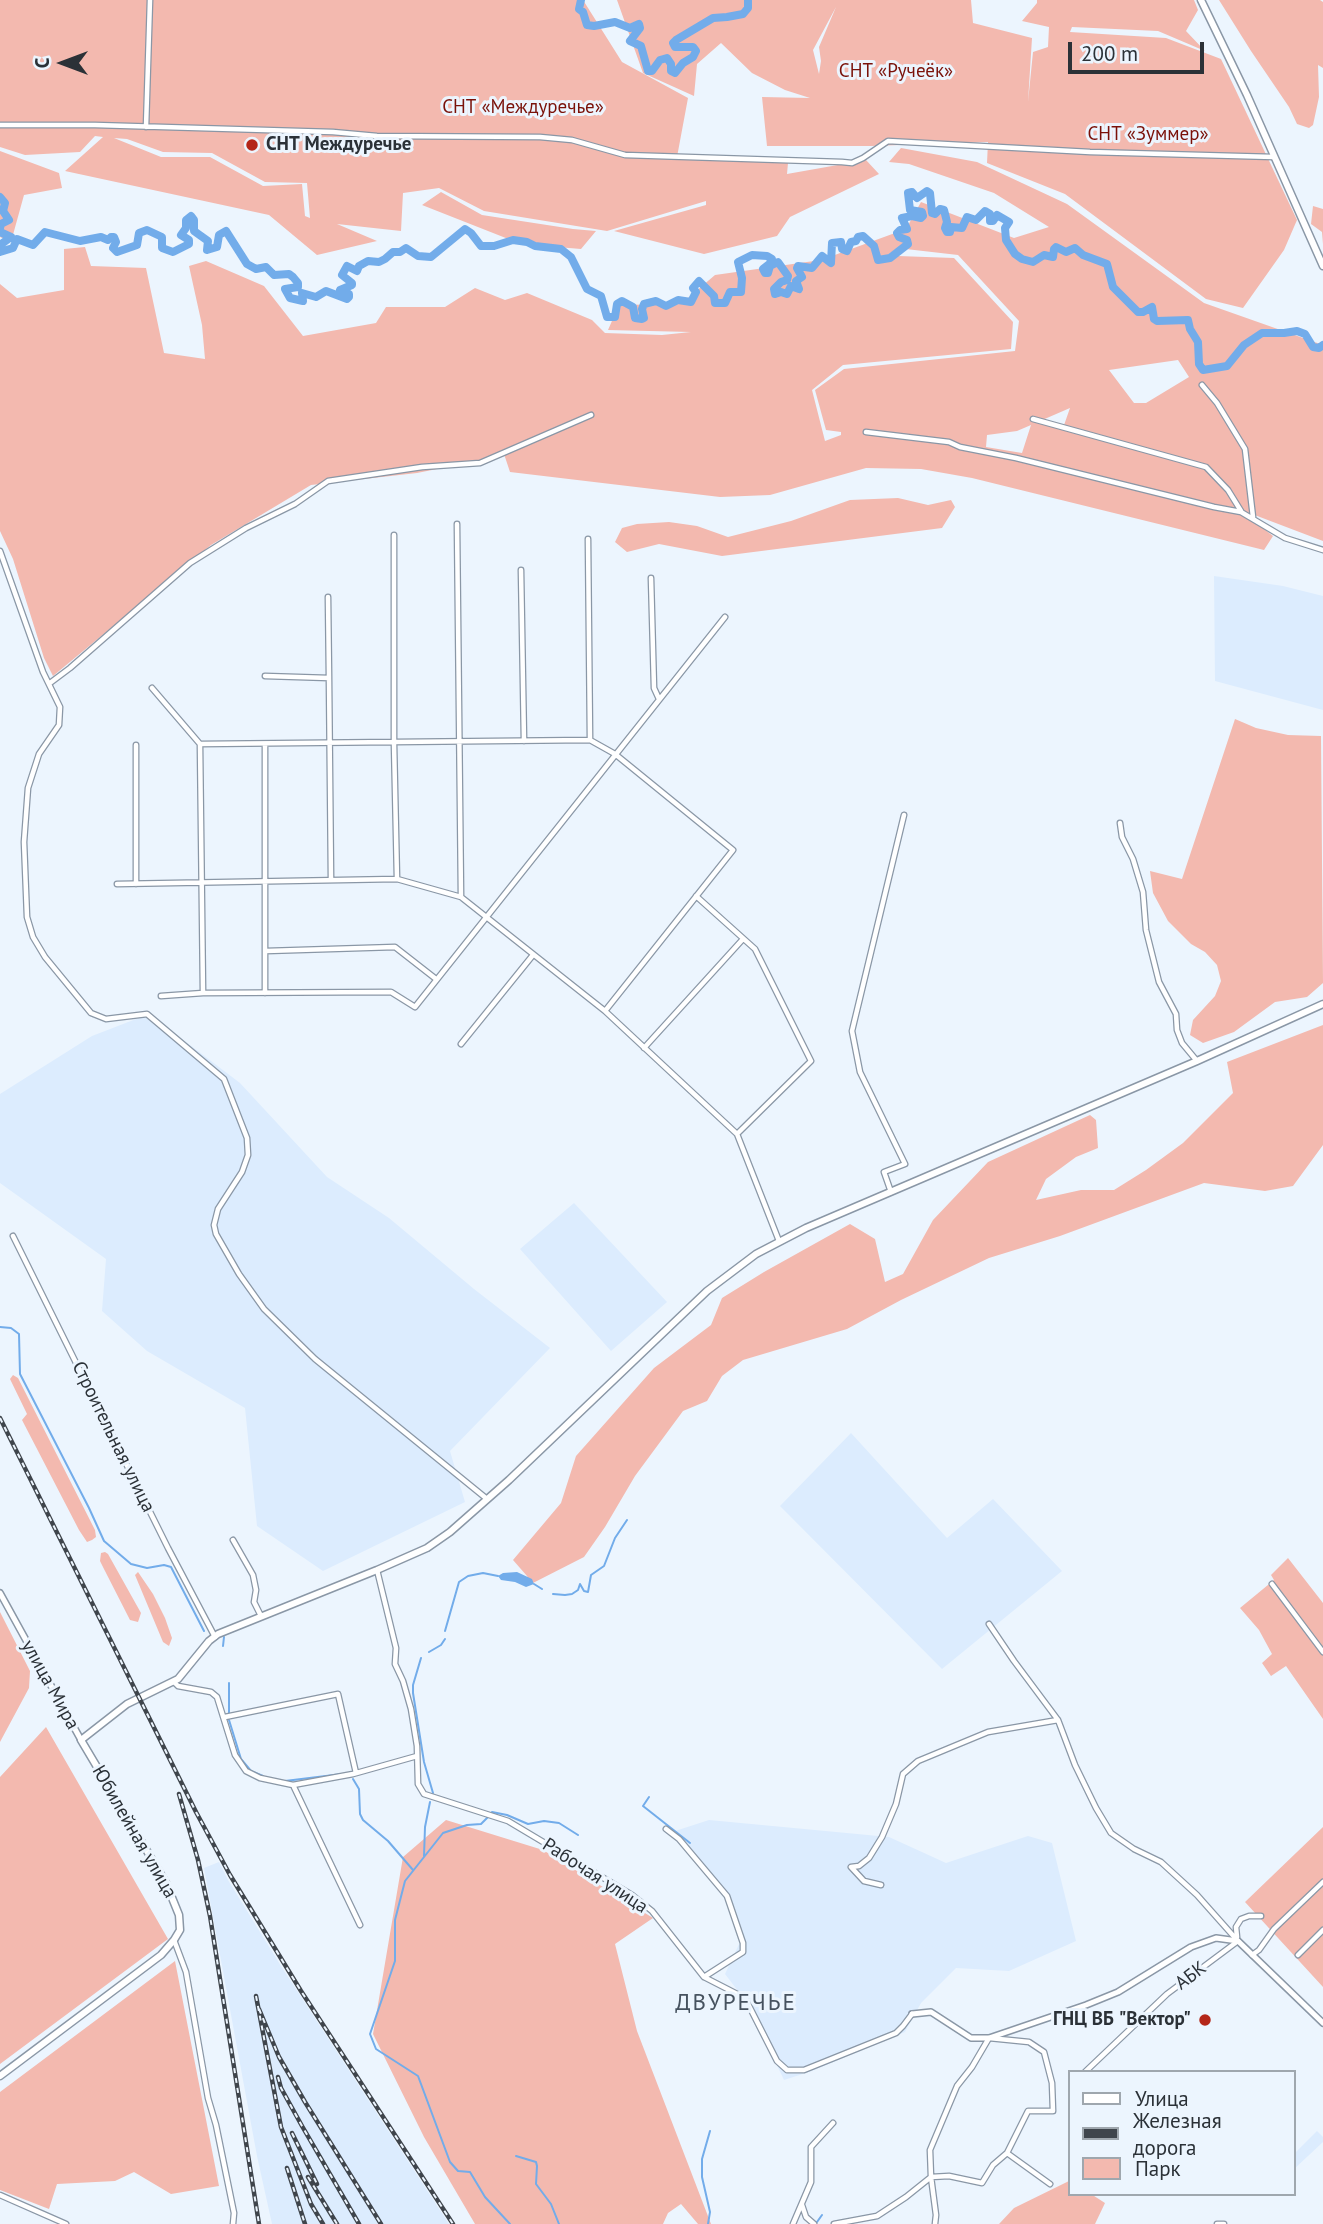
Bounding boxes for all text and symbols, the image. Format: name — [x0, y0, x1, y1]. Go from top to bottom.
north arrow — [28, 28, 98, 98]
scale bar — [1071, 28, 1208, 72]
text: 200 m — [1081, 40, 1138, 67]
text: С — [30, 58, 54, 68]
park label: СНТ «Ручеёк» — [839, 61, 953, 83]
park label: СНТ «Междуречье» — [442, 97, 604, 119]
park label: СНТ «Зуммер» — [1088, 124, 1208, 146]
place label: СНТ Междуречье — [266, 134, 411, 156]
marker: СНТ Междуречье — [244, 137, 260, 153]
street label: Строительная улица — [67, 1358, 159, 1516]
street label: улица Мира — [16, 1636, 84, 1734]
street label: Юбилейная улица — [87, 1762, 181, 1902]
street label: Рабочая улица — [538, 1834, 652, 1918]
street label: АБК — [1171, 1957, 1211, 1995]
district label: ДВУРЕЧЬЕ — [676, 1989, 796, 2017]
place label: ГНЦ ВБ "Вектор" — [1053, 2009, 1191, 2031]
marker: ГНЦ ВБ "Вектор" — [1197, 2012, 1213, 2028]
legend — [1068, 2070, 1295, 2196]
text: Улица — [1135, 2085, 1189, 2112]
text: Железная дорога — [1133, 2107, 1222, 2161]
text: Парк — [1135, 2155, 1181, 2182]

